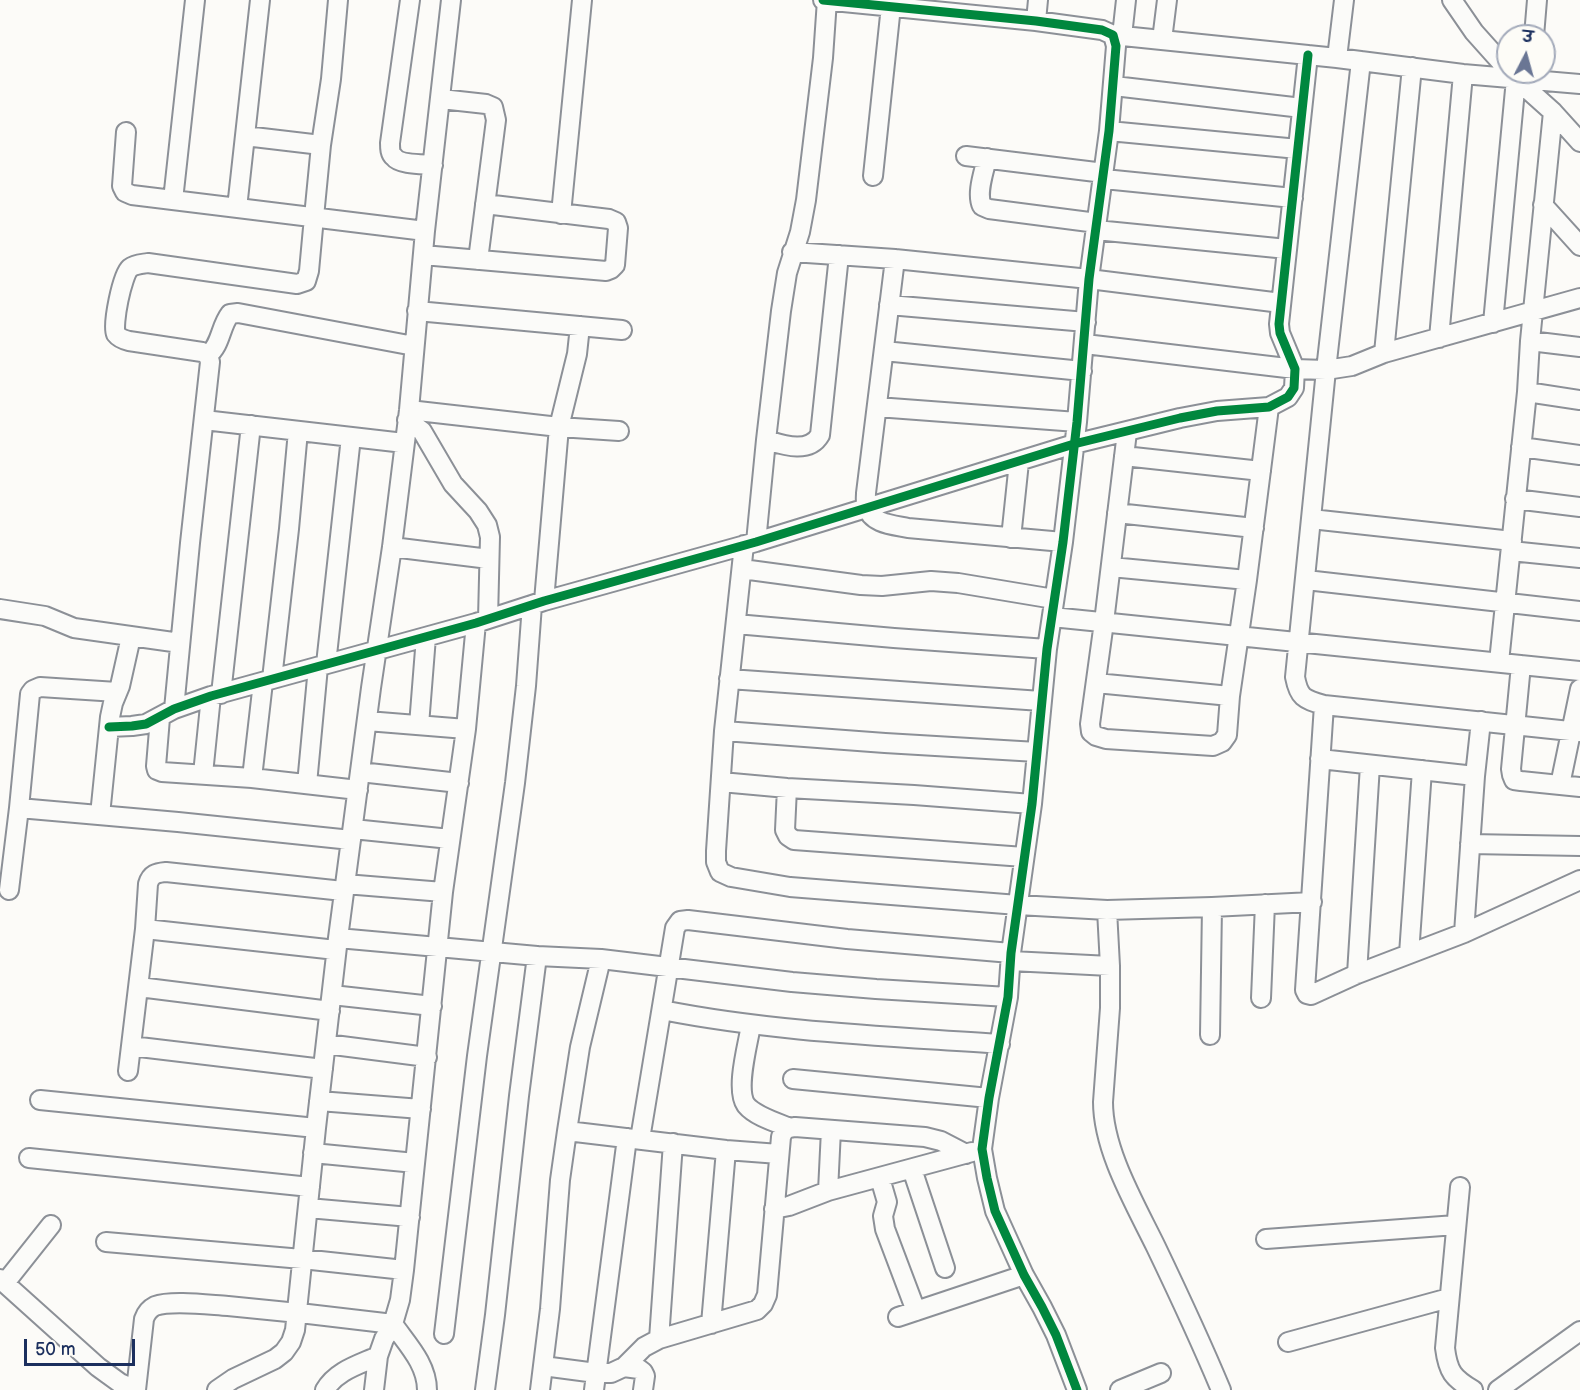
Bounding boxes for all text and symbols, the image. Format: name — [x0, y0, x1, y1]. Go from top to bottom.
north arrow — [1496, 24, 1556, 84]
text: उ — [1521, 28, 1534, 48]
scale bar — [27, 1327, 138, 1365]
text: 50 m — [35, 1339, 76, 1360]

